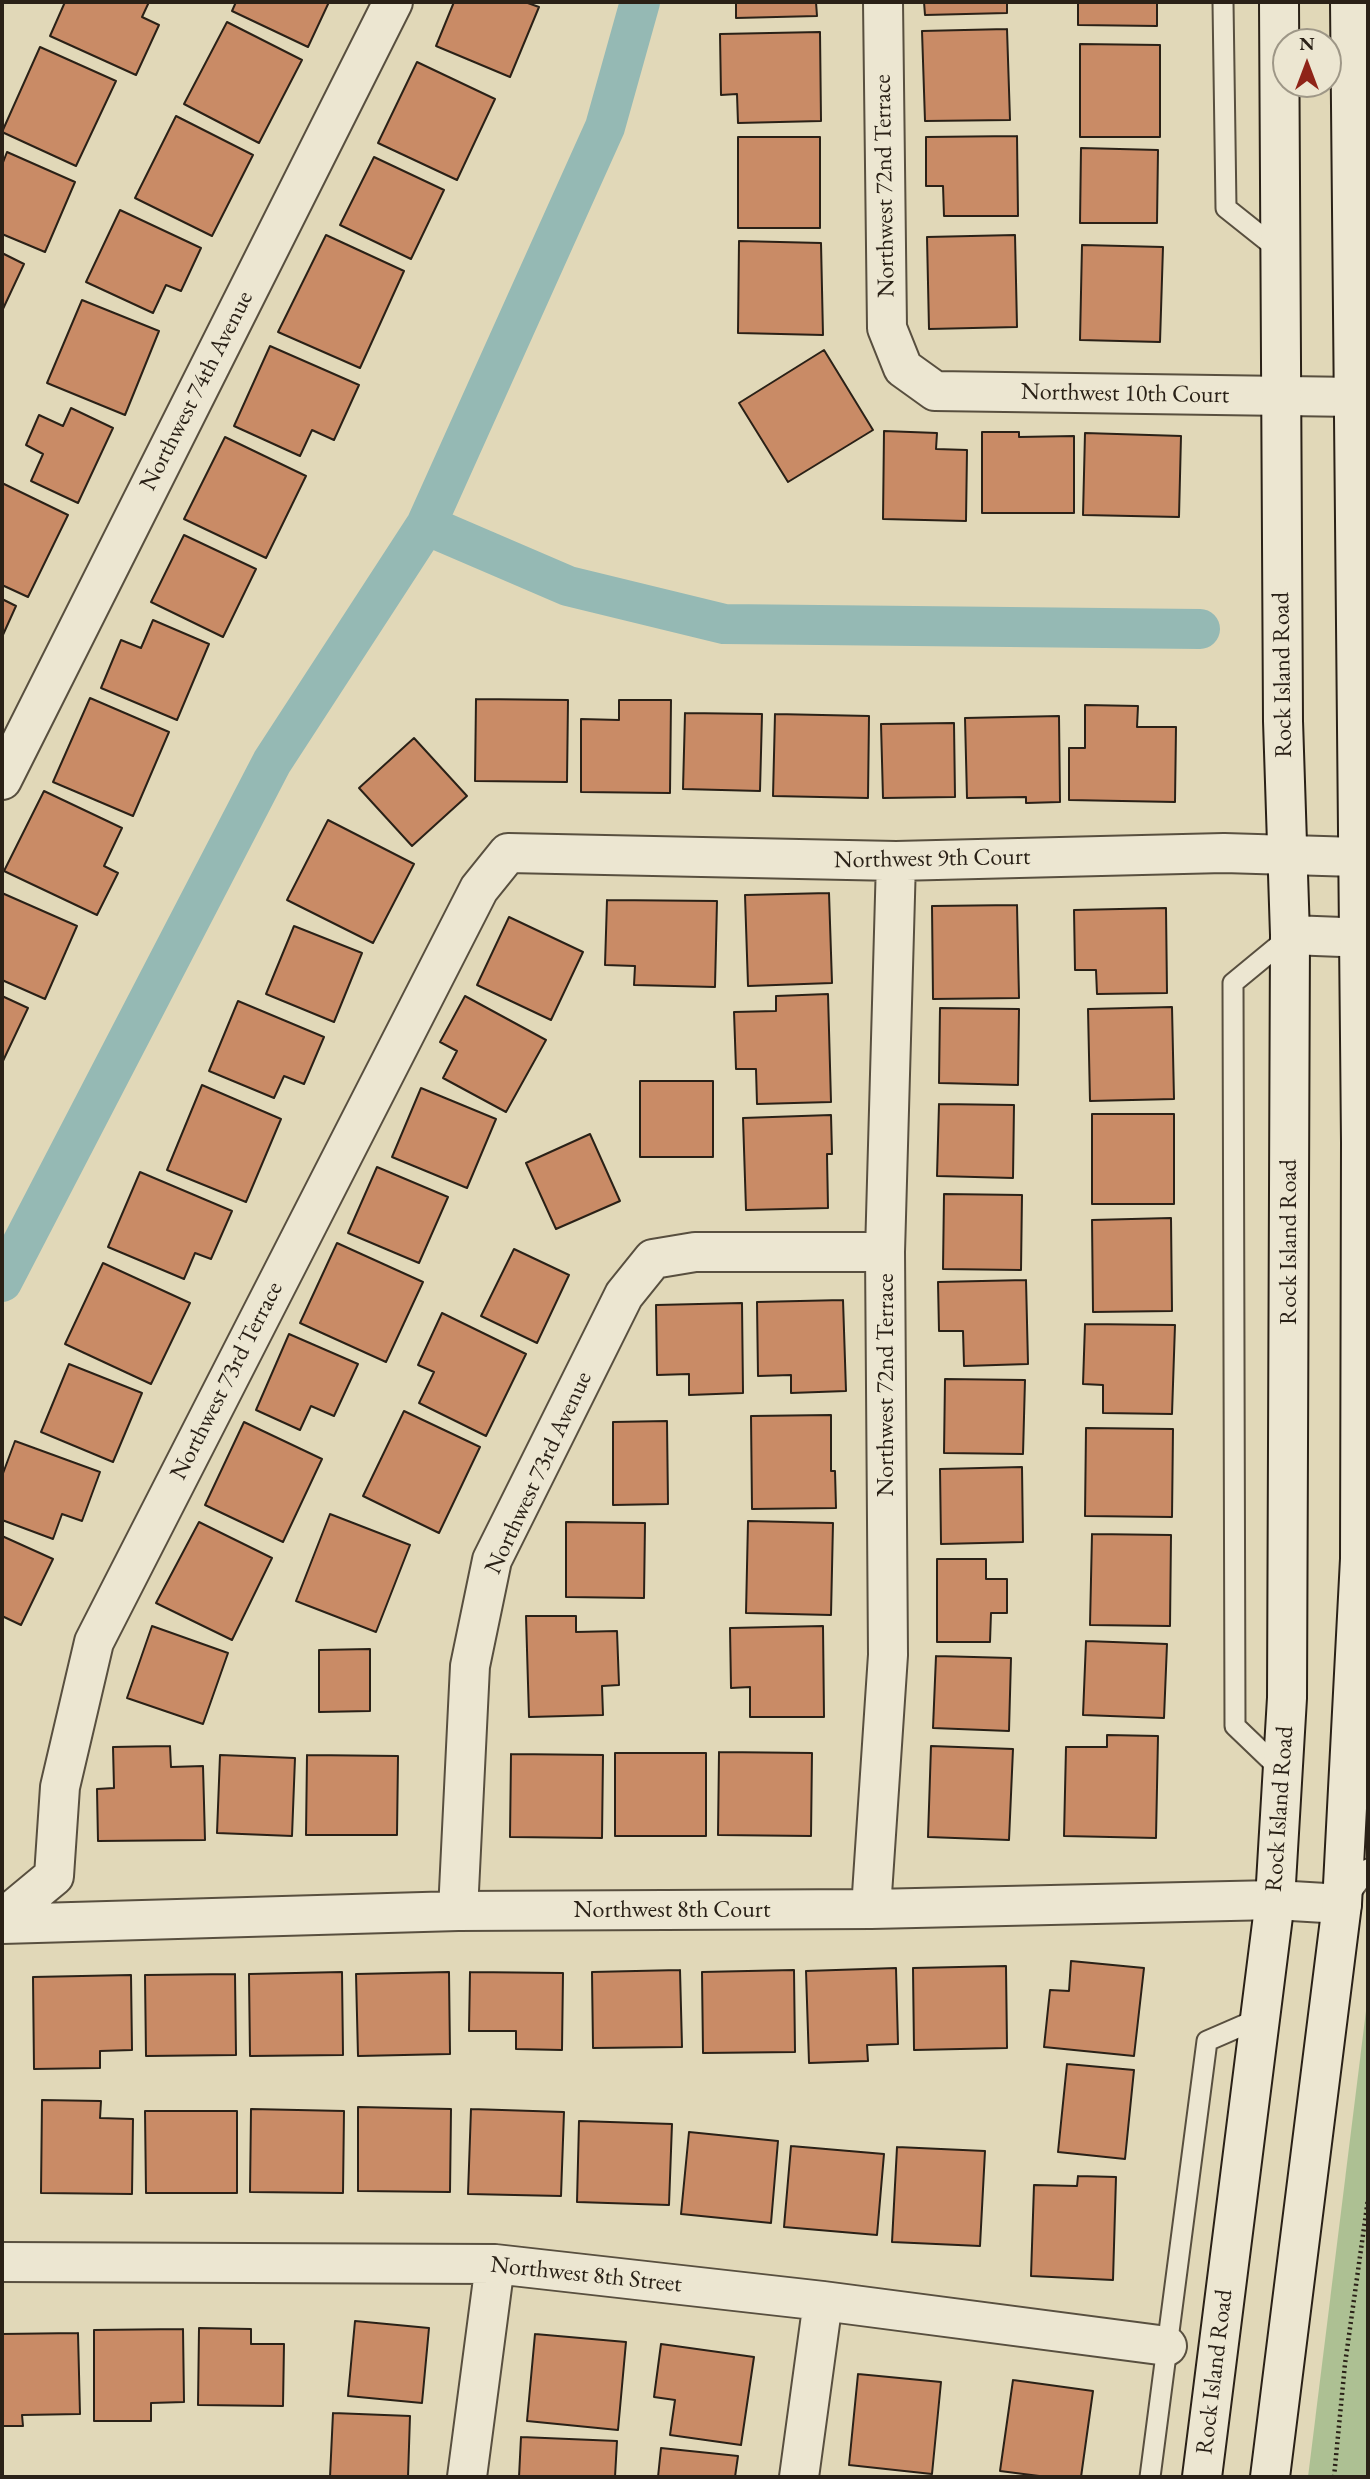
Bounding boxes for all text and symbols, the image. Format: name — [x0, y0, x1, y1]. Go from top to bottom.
north arrow — [1272, 28, 1342, 98]
text: N — [1299, 31, 1315, 56]
street label: Northwest 72nd Terrace — [869, 74, 901, 298]
street label: Northwest 74th Avenue — [134, 286, 260, 496]
street label: Northwest 10th Court — [1021, 378, 1229, 410]
street label: Rock Island Road — [1267, 592, 1299, 758]
street label: Northwest 9th Court — [833, 843, 1031, 875]
street label: Rock Island Road — [1275, 1159, 1303, 1325]
street label: Northwest 72nd Terrace — [872, 1273, 900, 1497]
street label: Northwest 73rd Terrace — [165, 1277, 289, 1485]
street label: Northwest 73rd Avenue — [479, 1367, 599, 1579]
street label: Rock Island Road — [1260, 1725, 1300, 1893]
street label: Northwest 8th Court — [574, 1896, 770, 1924]
street label: Northwest 8th Street — [489, 2251, 683, 2299]
street label: Rock Island Road — [1191, 2288, 1239, 2456]

